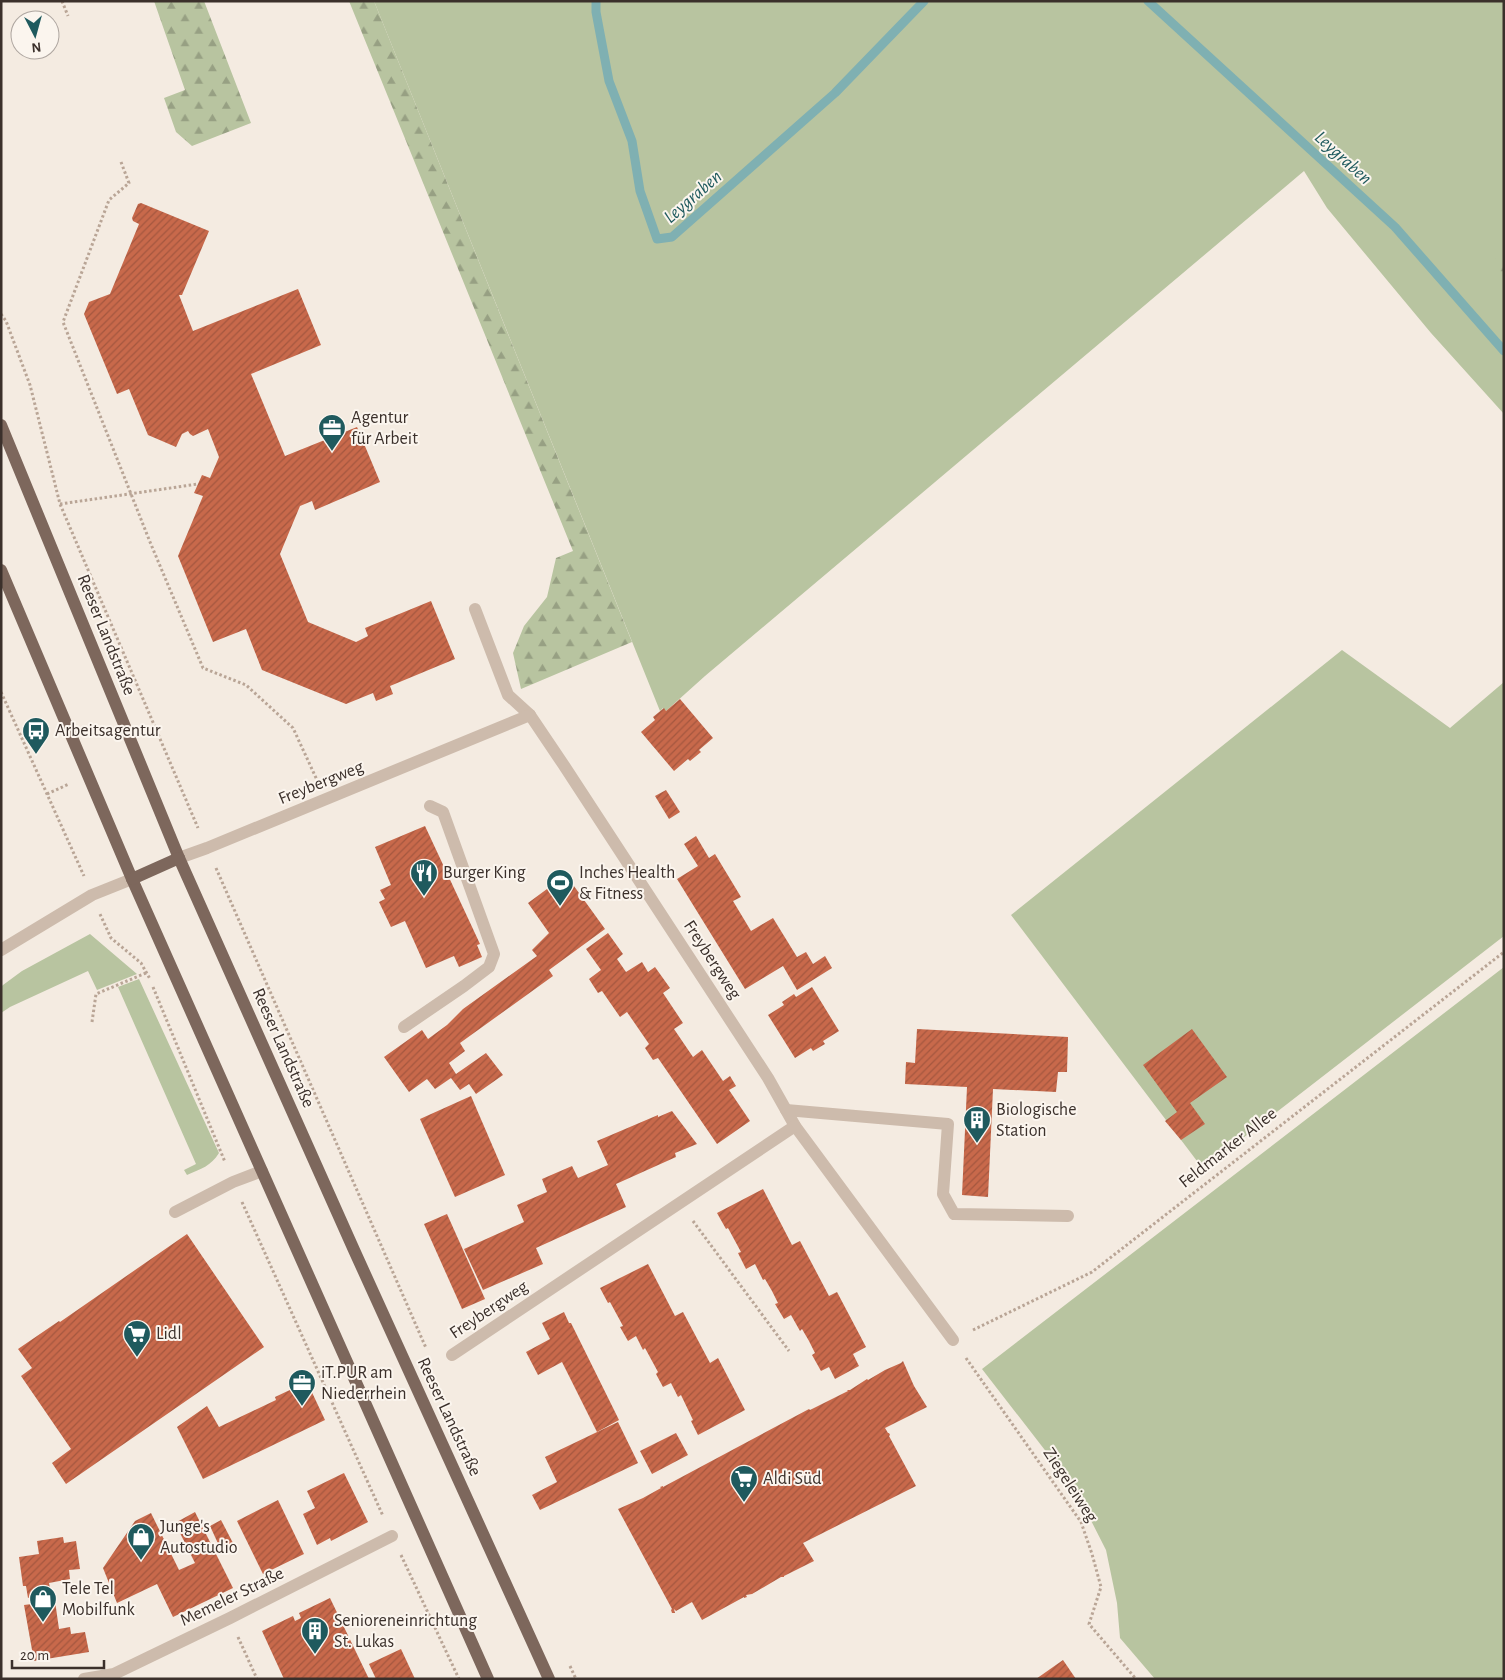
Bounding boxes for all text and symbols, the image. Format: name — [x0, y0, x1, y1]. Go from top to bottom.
north arrow — [10, 10, 60, 60]
text: N — [31, 39, 42, 54]
water label: Leygraben — [1311, 128, 1375, 188]
water label: Leygraben — [660, 167, 726, 227]
place label: Agentur für Arbeit — [351, 409, 418, 448]
office icon: Agentur für Arbeit — [317, 413, 347, 452]
street label: Reeser Landstraße — [74, 572, 138, 698]
bus stop icon: Arbeitsagentur — [21, 716, 51, 755]
place label: Arbeitsagentur — [55, 722, 161, 740]
street label: Freybergweg — [276, 758, 366, 808]
restaurant icon: Burger King — [409, 858, 439, 897]
place label: Burger King — [443, 864, 526, 882]
place label: Inches Health & Fitness — [579, 864, 675, 903]
sports icon: Inches Health & Fitness — [545, 868, 575, 907]
street label: Freybergweg — [680, 917, 744, 1003]
street label: Reeser Landstraße — [249, 986, 317, 1110]
place label: Biologische Station — [996, 1101, 1077, 1140]
street label: Feldmarker Allee — [1176, 1104, 1280, 1192]
building icon: Biologische Station — [962, 1105, 992, 1144]
street label: Freybergweg — [447, 1277, 531, 1343]
supermarket icon: Lidl — [122, 1319, 152, 1358]
place label: Lidl — [156, 1325, 182, 1343]
street label: Reeser Landstraße — [414, 1355, 484, 1479]
place label: iT.PUR am Niederrhein — [321, 1364, 407, 1403]
office icon: iT.PUR am Niederrhein — [287, 1368, 317, 1407]
street label: Ziegeleiweg — [1039, 1445, 1101, 1526]
supermarket icon: Aldi Süd — [729, 1464, 759, 1503]
place label: Aldi Süd — [763, 1470, 821, 1488]
place label: Junge's Autostudio — [160, 1518, 238, 1557]
shop icon: Junge's Autostudio — [126, 1522, 156, 1561]
street label: Memeler Straße — [177, 1564, 287, 1630]
place label: Tele Tel Mobilfunk — [62, 1580, 135, 1619]
shop icon: Tele Tel Mobilfunk — [28, 1584, 58, 1623]
place label: Senioreneinrichtung St. Lukas — [334, 1612, 477, 1651]
building icon: Senioreneinrichtung St. Lukas — [300, 1616, 330, 1655]
scale bar — [12, 1638, 105, 1670]
text: 20 m — [20, 1648, 49, 1663]

